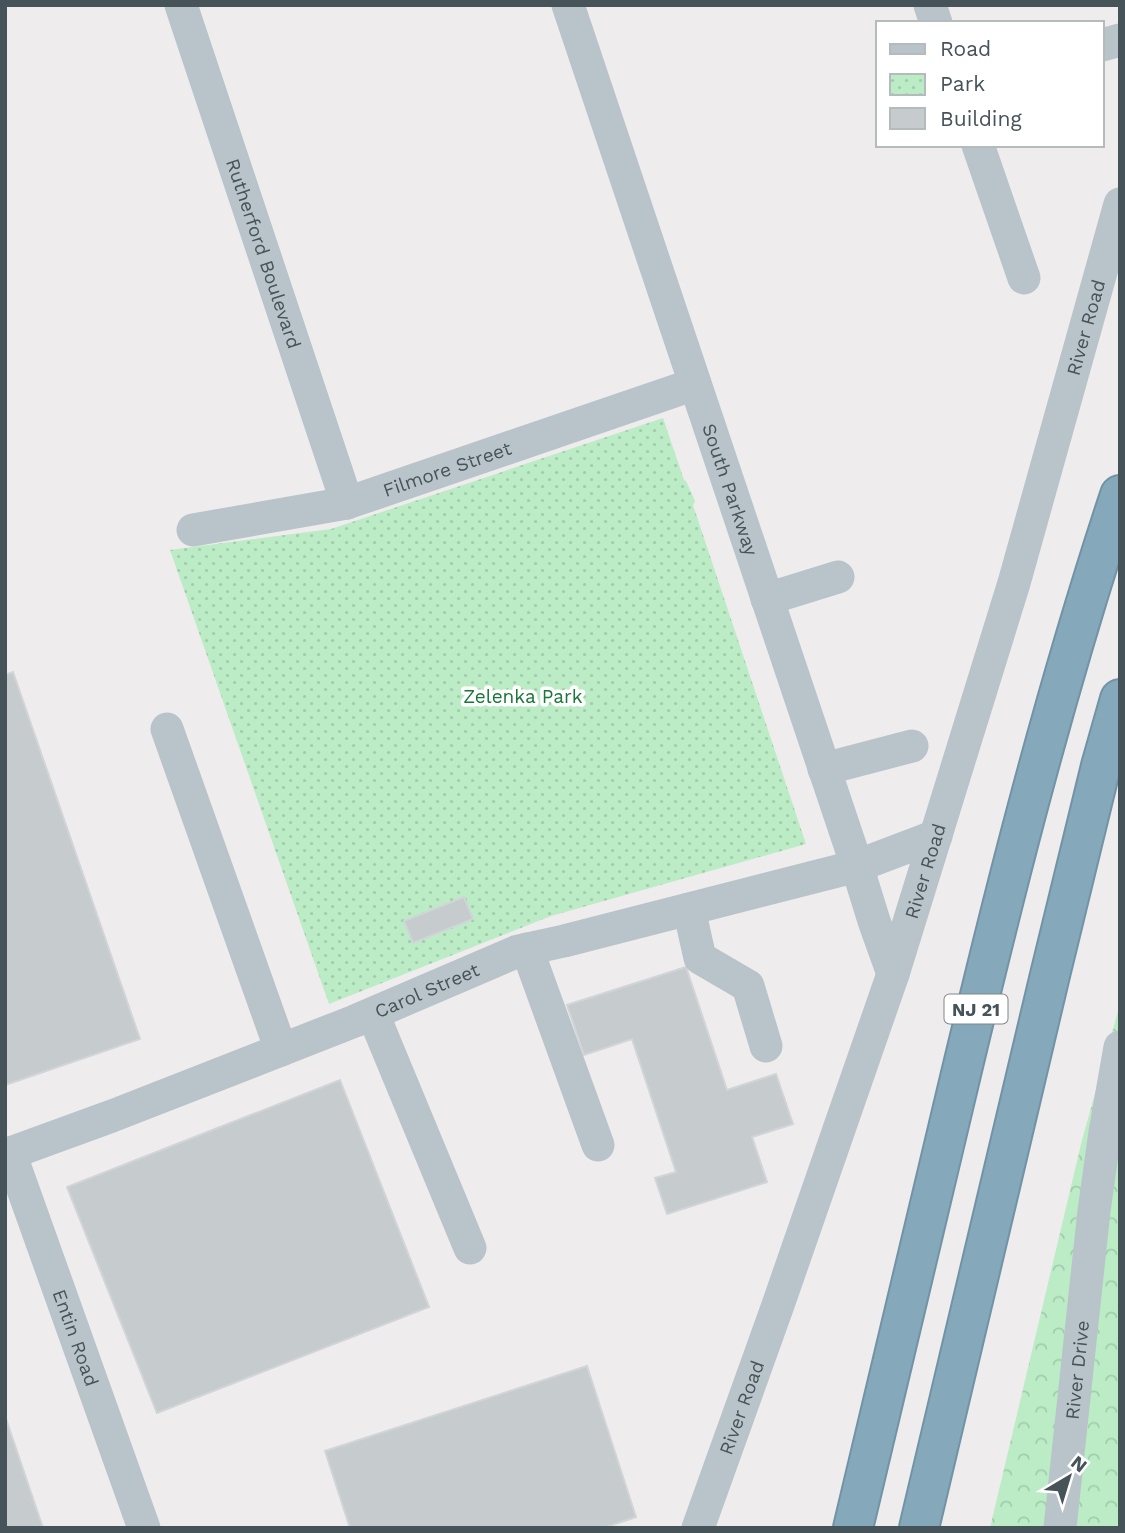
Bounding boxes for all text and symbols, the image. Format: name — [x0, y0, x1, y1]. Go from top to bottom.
legend — [876, 21, 1104, 147]
text: Road — [940, 36, 991, 61]
text: Park — [940, 71, 985, 96]
text: Building — [940, 106, 1022, 131]
street label: Rutherford Boulevard — [221, 156, 306, 352]
street label: River Road — [1061, 277, 1110, 378]
street label: South Parkway — [698, 420, 764, 559]
street label: Filmore Street — [380, 436, 514, 501]
park label: Zelenka Park — [463, 685, 583, 708]
street label: River Road — [899, 821, 950, 922]
street label: Carol Street — [371, 958, 483, 1023]
road number: NJ 21 — [944, 994, 1007, 1024]
street label: Entin Road — [48, 1286, 104, 1389]
street label: River Drive — [1060, 1319, 1094, 1421]
street label: River Road — [714, 1357, 769, 1458]
north arrow — [1034, 1442, 1104, 1512]
text: N — [1067, 1451, 1092, 1477]

